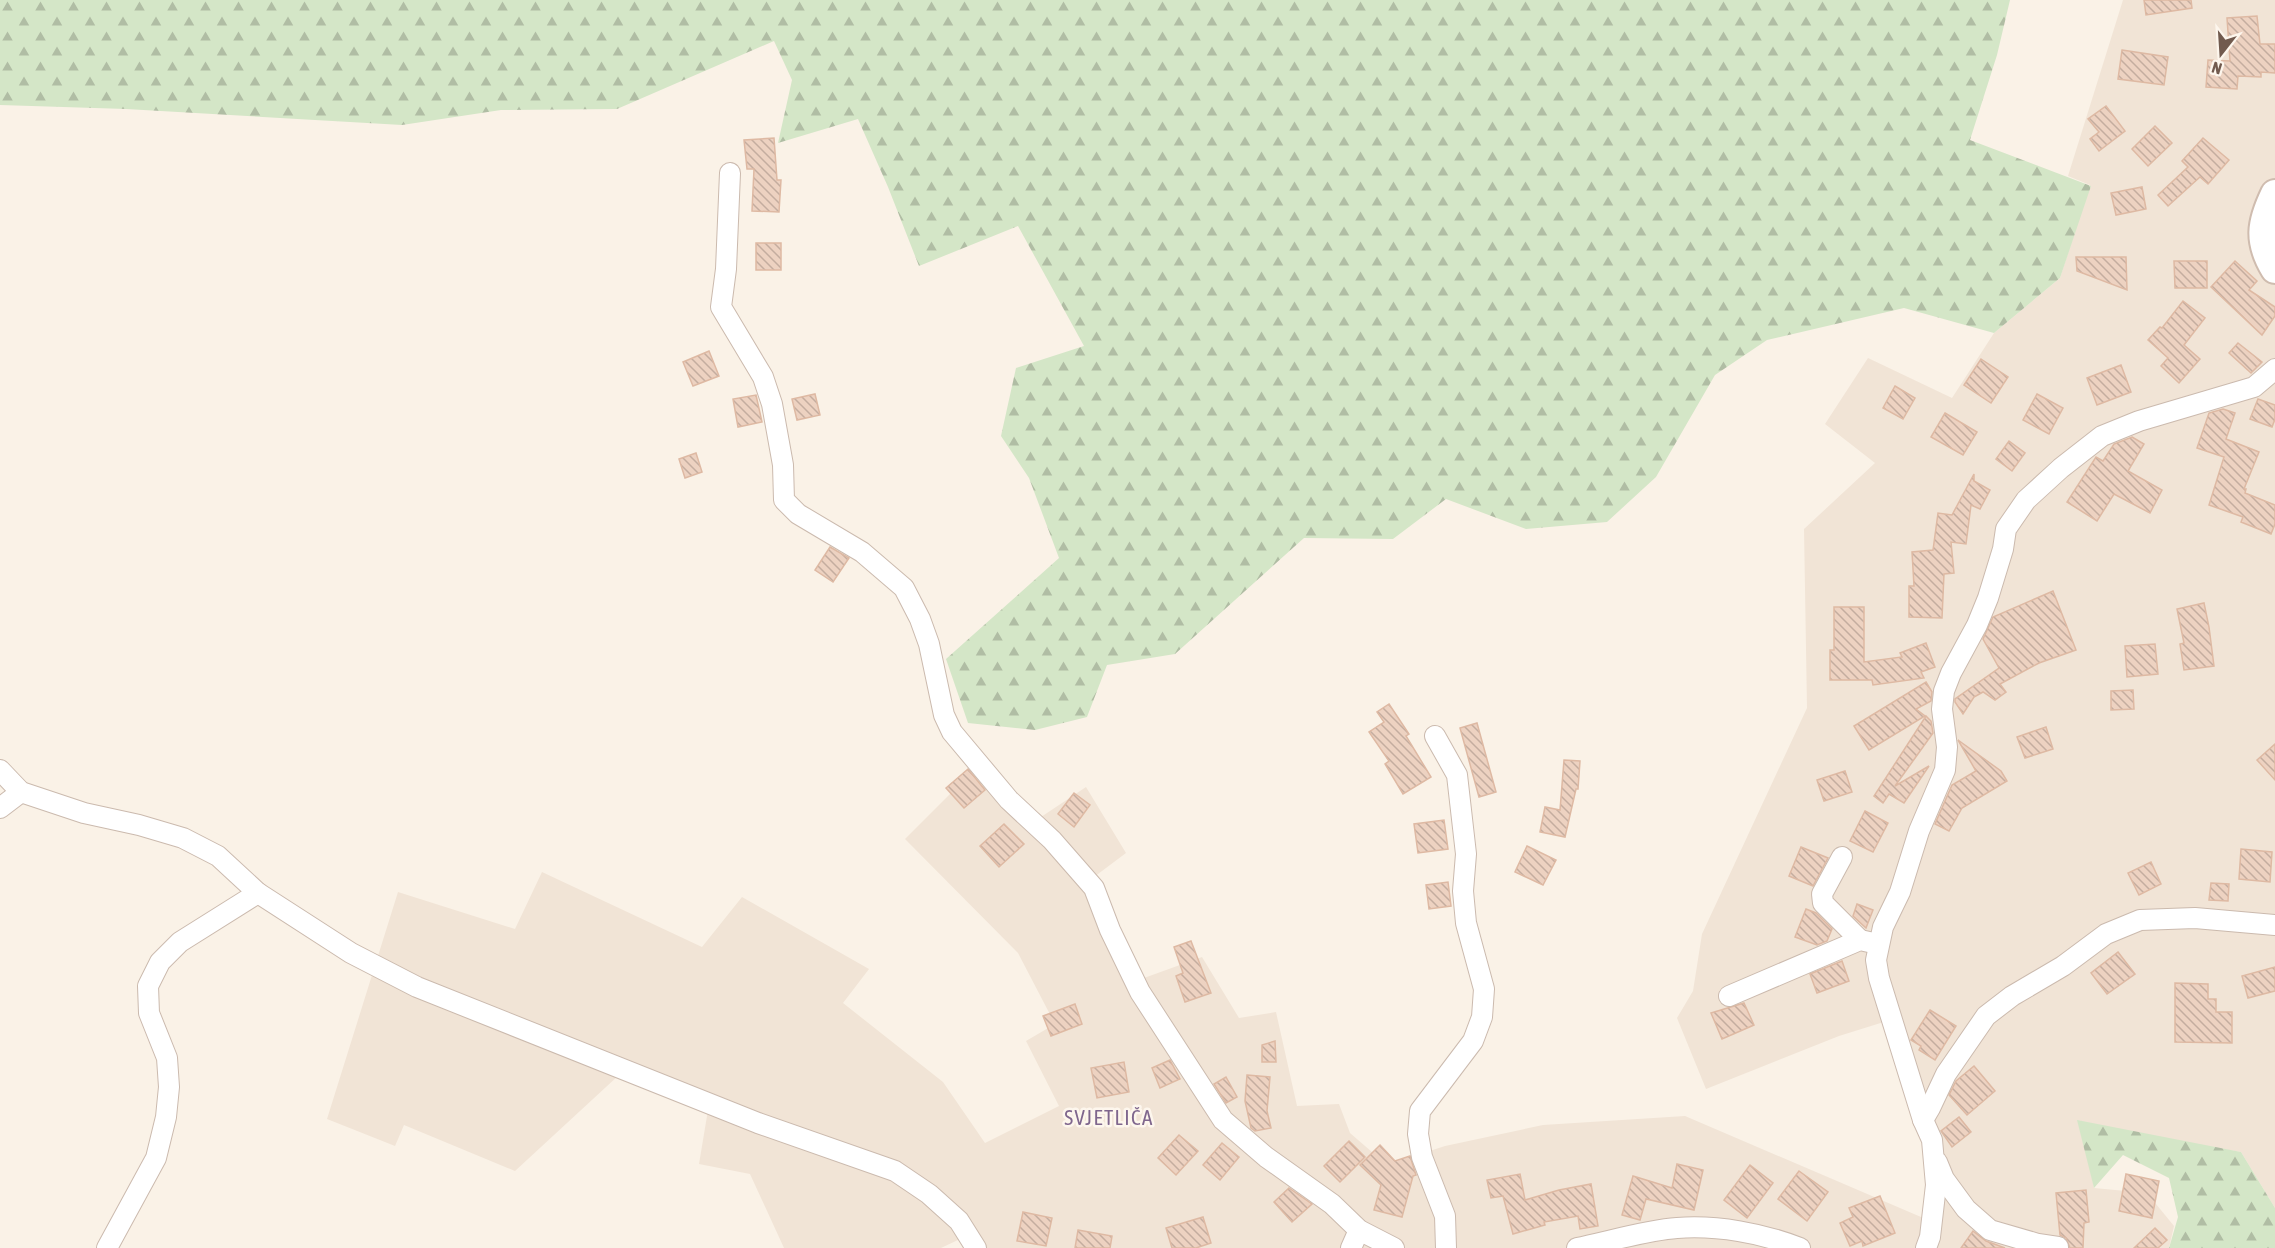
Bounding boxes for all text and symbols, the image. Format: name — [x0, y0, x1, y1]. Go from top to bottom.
north arrow — [2191, 24, 2251, 84]
text: N — [2209, 58, 2224, 78]
district label: SVJETLIČA — [1064, 1105, 1154, 1129]

